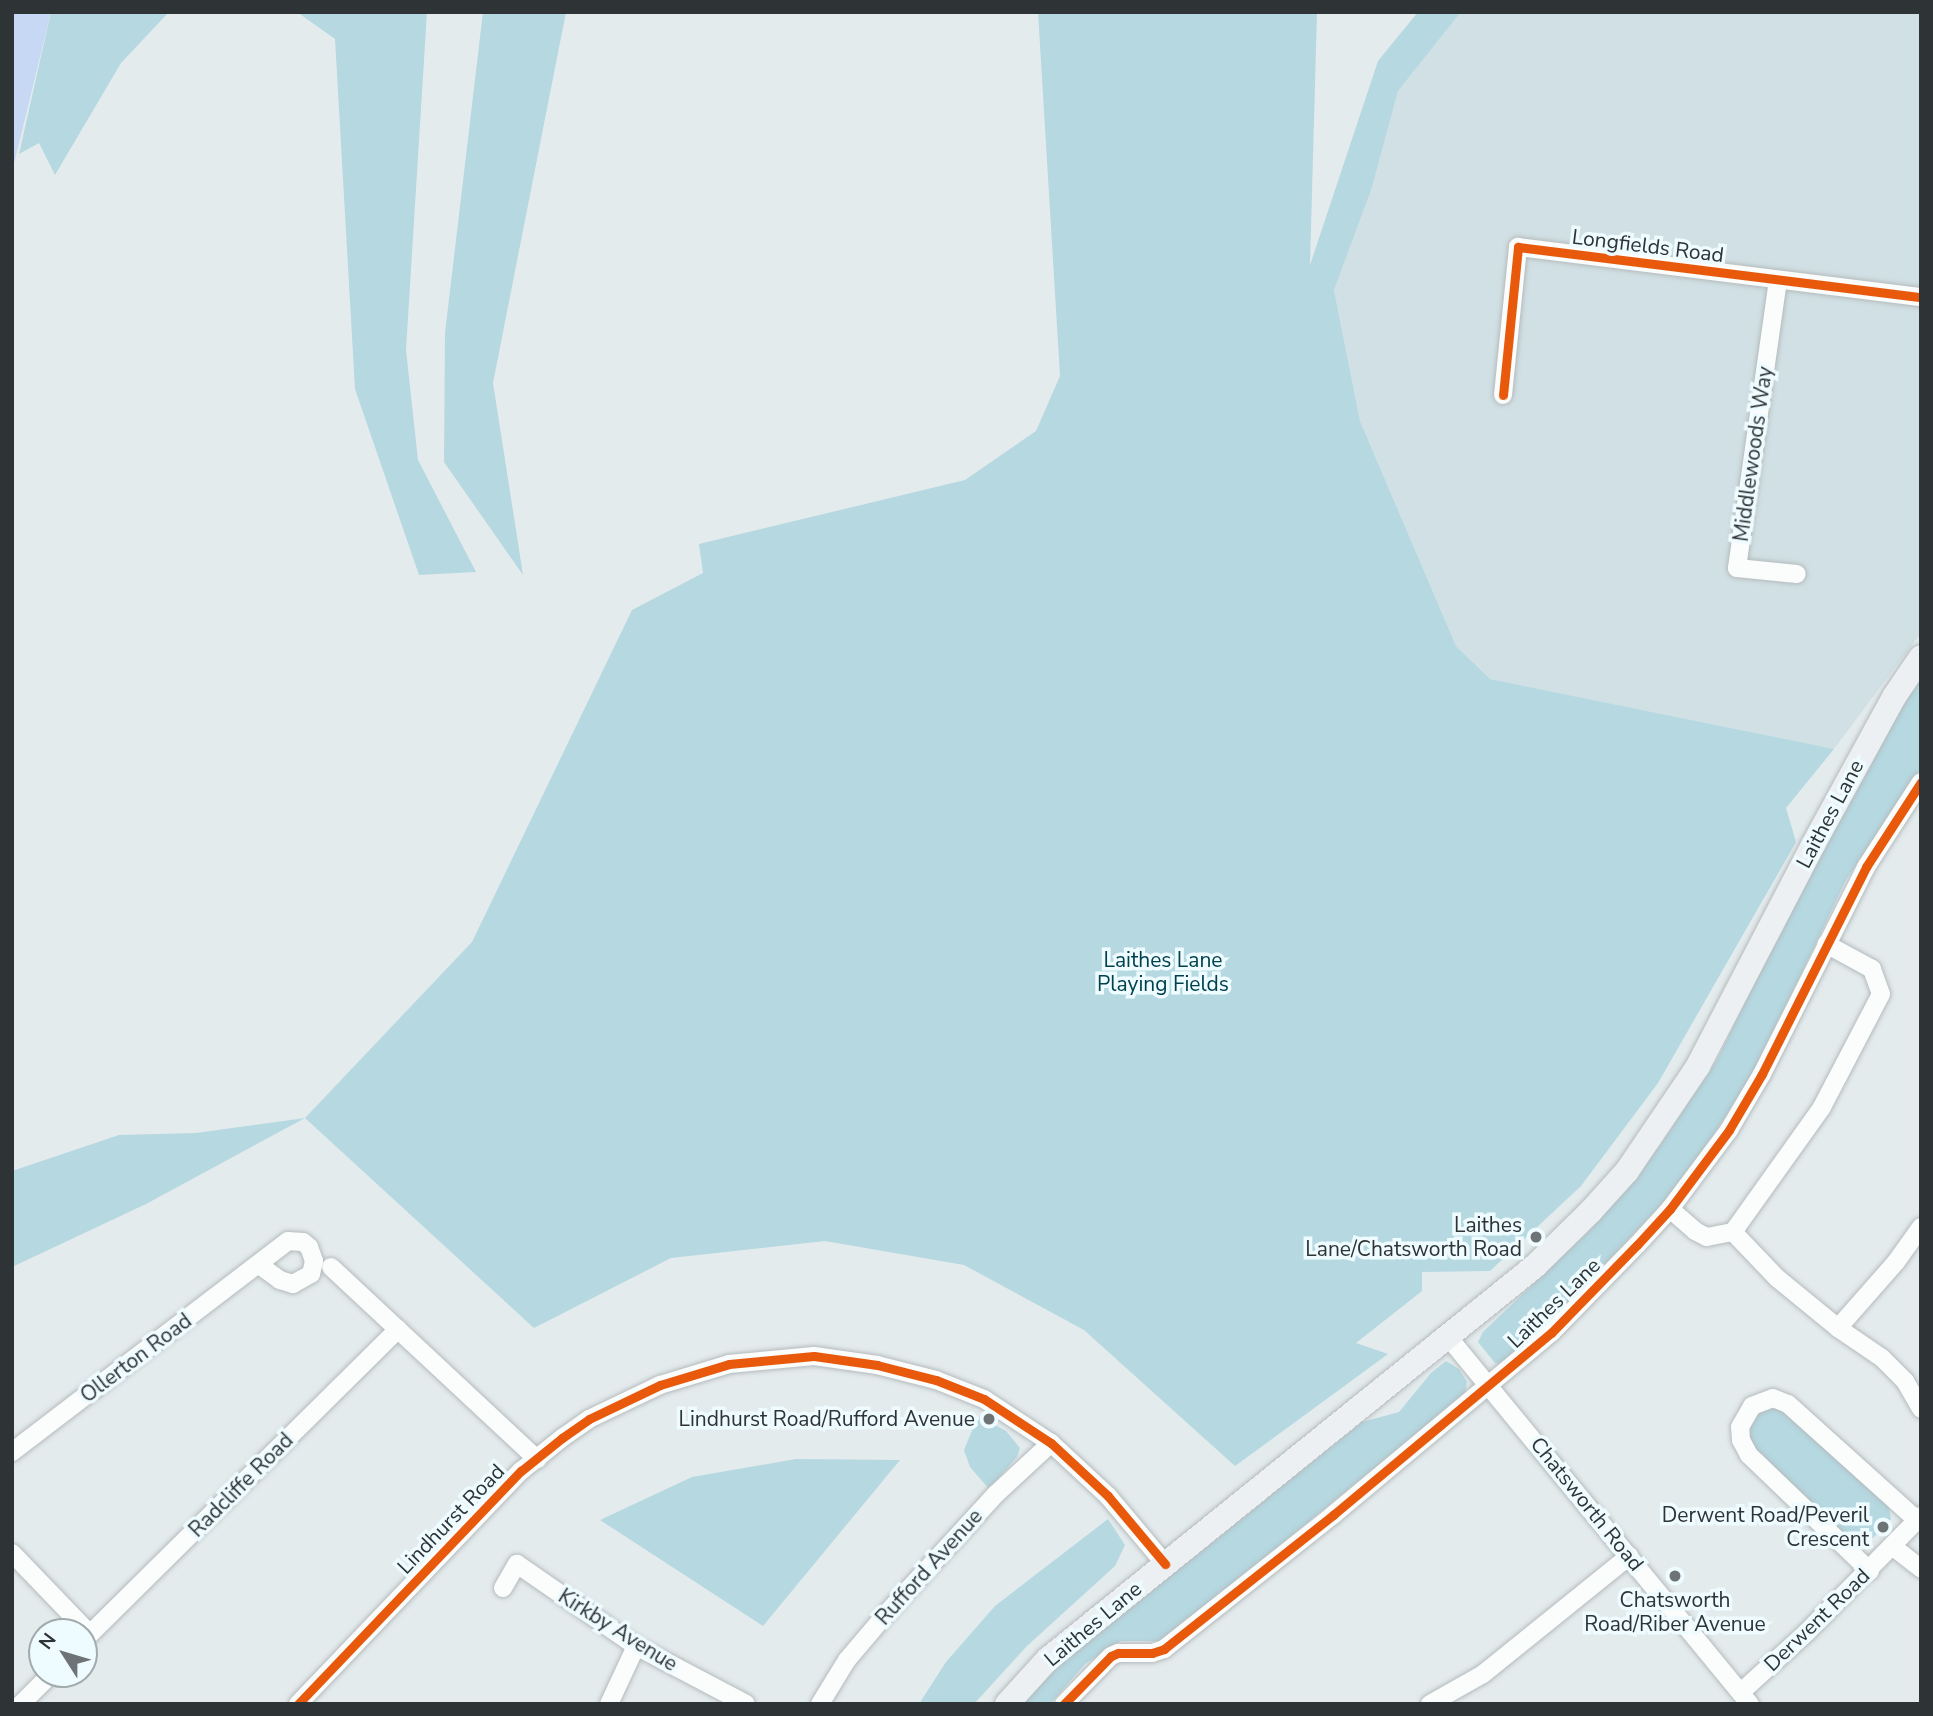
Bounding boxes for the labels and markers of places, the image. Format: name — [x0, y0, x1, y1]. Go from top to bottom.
place label: Laithes Lane/Chatsworth Road — [1305, 1212, 1522, 1262]
marker: Laithes Lane/Chatsworth Road — [1528, 1229, 1544, 1245]
place label: Lindhurst Road/Rufford Avenue — [679, 1406, 975, 1432]
marker: Lindhurst Road/Rufford Avenue — [981, 1411, 997, 1427]
place label: Derwent Road/Peveril Crescent — [1662, 1502, 1869, 1552]
marker: Derwent Road/Peveril Crescent — [1875, 1519, 1891, 1535]
marker: Chatsworth Road/Riber Avenue — [1667, 1568, 1683, 1584]
place label: Chatsworth Road/Riber Avenue — [1584, 1587, 1766, 1637]

